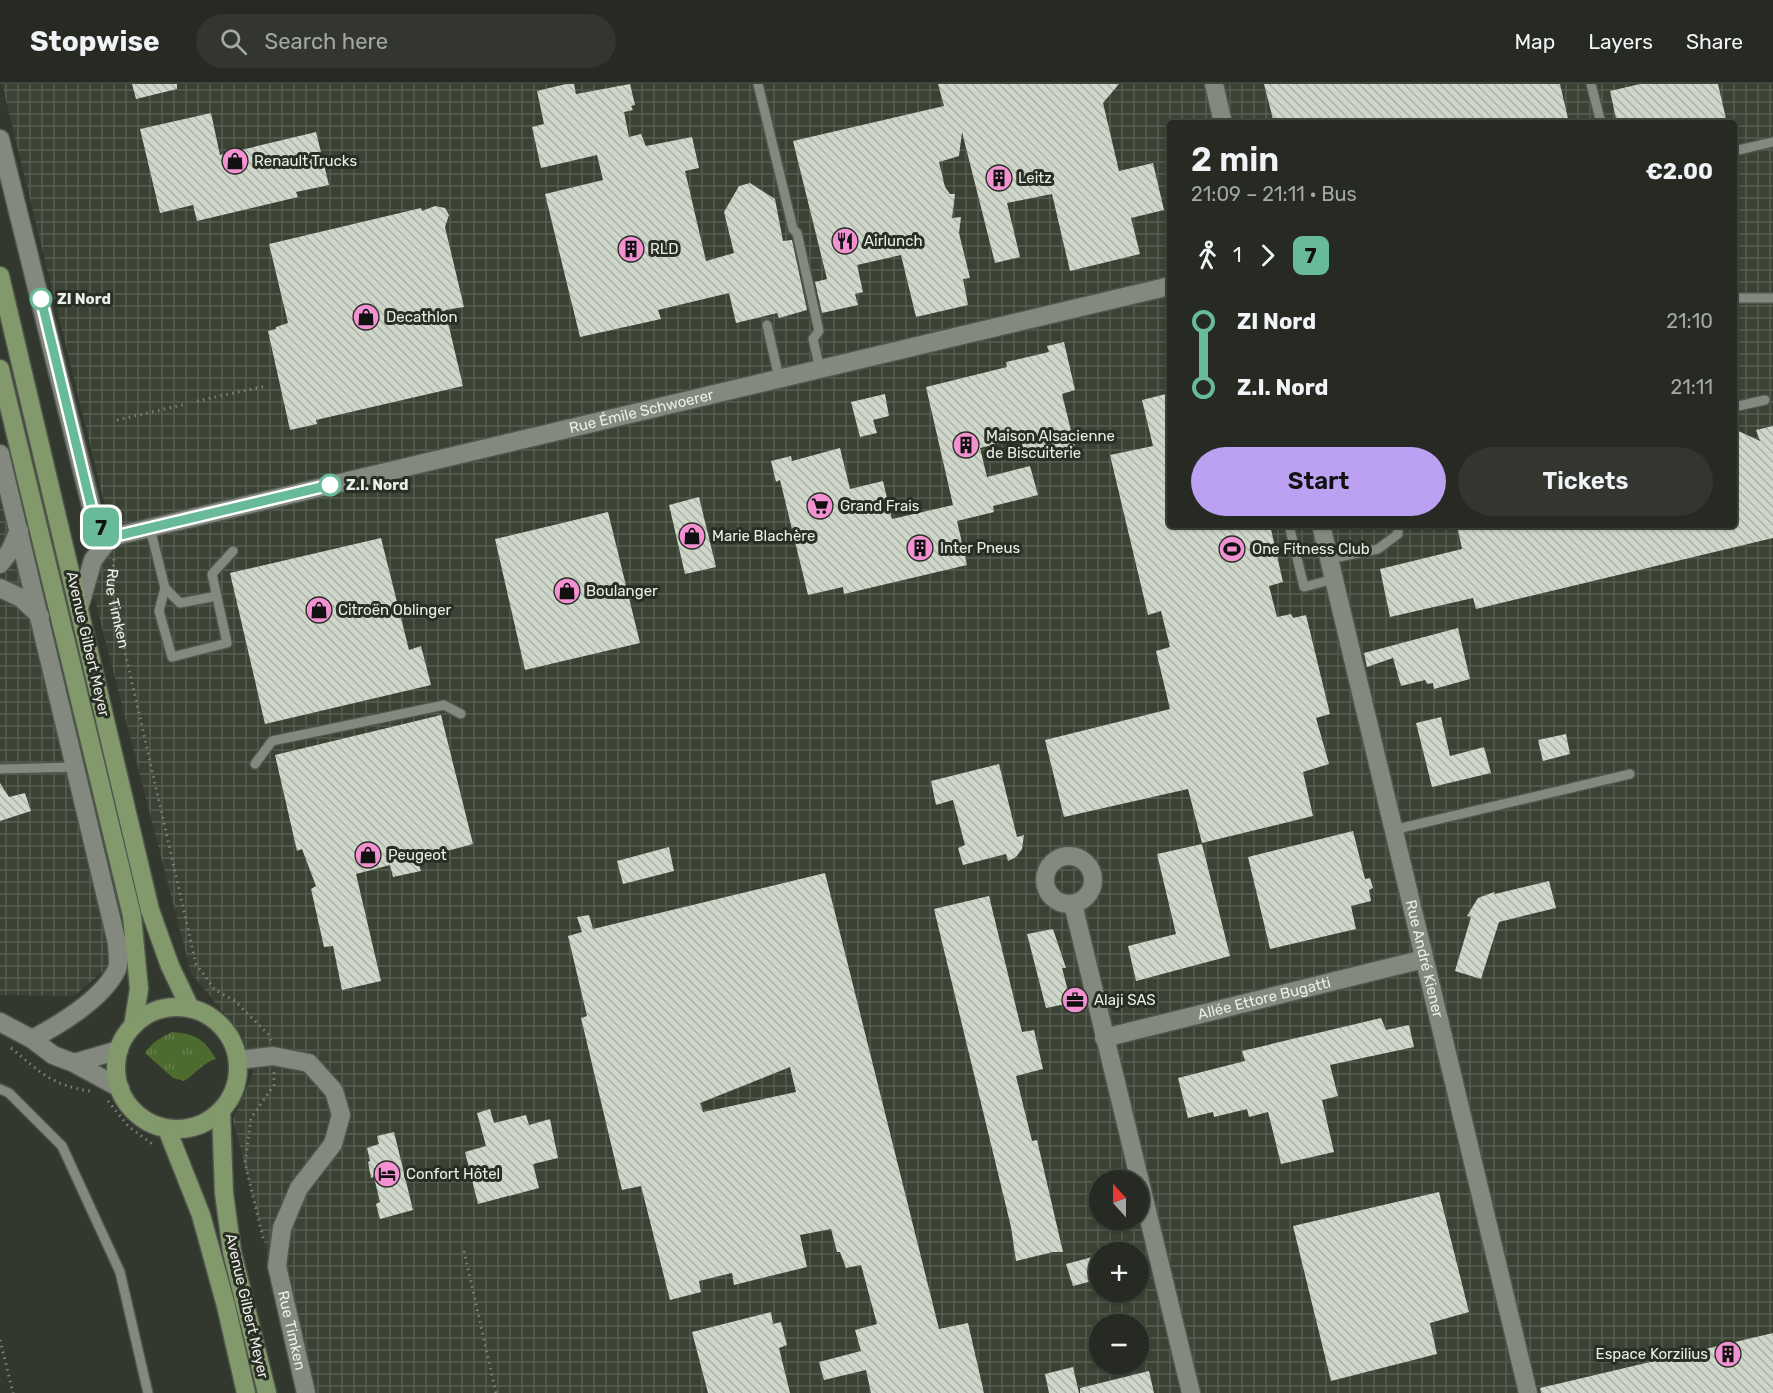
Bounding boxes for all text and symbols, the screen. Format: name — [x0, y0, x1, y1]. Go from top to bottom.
search box — [196, 14, 616, 68]
text: Stopwise — [30, 25, 160, 58]
icon: search — [217, 25, 250, 58]
text: Search here — [265, 28, 388, 55]
text: Map — [1514, 29, 1555, 54]
text: Layers — [1588, 29, 1653, 54]
text: Share — [1686, 29, 1743, 54]
text: 2 min — [1191, 140, 1279, 179]
shop icon: Renault Trucks — [220, 146, 250, 176]
place label: Renault Trucks — [254, 152, 357, 170]
text: €2.00 — [1645, 158, 1713, 185]
building icon: Leitz — [984, 163, 1014, 193]
place label: Leitz — [1018, 169, 1052, 187]
text: 21:09 – 21:11 · Bus — [1191, 182, 1357, 206]
restaurant icon: Airlunch — [830, 226, 860, 256]
place label: Airlunch — [864, 232, 923, 250]
building icon: RLD — [616, 234, 646, 264]
icon: walk — [1191, 239, 1224, 272]
icon: forward — [1251, 239, 1284, 272]
place label: RLD — [650, 240, 679, 258]
text: 1 — [1233, 243, 1242, 267]
text: 7 — [1305, 243, 1317, 268]
marker: ZI Nord — [30, 288, 52, 310]
place label: ZI Nord — [57, 290, 111, 308]
shop icon: Decathlon — [351, 302, 381, 332]
place label: Decathlon — [386, 308, 458, 326]
text: ZI Nord — [1237, 308, 1316, 335]
text: 21:10 — [1666, 309, 1713, 333]
text: Z.I. Nord — [1237, 374, 1329, 401]
text: 21:11 — [1670, 375, 1713, 399]
street label: Rue Émile Schwoerer — [567, 385, 716, 437]
place label: Maison Alsacienne de Biscuiterie — [986, 427, 1115, 462]
building icon: Maison Alsacienne de Biscuiterie — [951, 430, 981, 460]
button: Start — [1191, 447, 1446, 516]
button: Tickets — [1458, 447, 1713, 516]
marker: Z.I. Nord — [319, 474, 341, 496]
place label: Z.I. Nord — [346, 476, 408, 494]
supermarket icon: Grand Frais — [805, 491, 835, 521]
place label: Grand Frais — [840, 497, 920, 515]
line badge: 7 — [82, 508, 120, 546]
text: 7 — [95, 515, 107, 540]
shop icon: Marie Blachère — [677, 521, 707, 551]
place label: Marie Blachère — [712, 527, 815, 545]
building icon: Inter Pneus — [905, 533, 935, 563]
sports icon: One Fitness Club — [1217, 534, 1247, 564]
place label: Inter Pneus — [940, 539, 1021, 557]
place label: One Fitness Club — [1252, 540, 1370, 558]
street label: Rue Timken — [102, 568, 133, 650]
street label: Avenue Gilbert Meyer — [63, 570, 114, 719]
shop icon: Boulanger — [552, 576, 582, 606]
place label: Boulanger — [586, 582, 658, 600]
shop icon: Citroën Oblinger — [304, 595, 334, 625]
place label: Citroën Oblinger — [338, 601, 452, 619]
shop icon: Peugeot — [353, 840, 383, 870]
place label: Peugeot — [388, 846, 447, 864]
street label: Rue André Kiener — [1402, 898, 1447, 1020]
street label: Allée Ettore Bugatti — [1196, 973, 1333, 1024]
office icon: Alaji SAS — [1060, 985, 1090, 1015]
place label: Alaji SAS — [1094, 991, 1156, 1009]
hotel icon: Confort Hôtel — [372, 1159, 402, 1189]
place label: Confort Hôtel — [406, 1165, 500, 1183]
north arrow — [1089, 1170, 1149, 1230]
map controls — [1089, 1170, 1149, 1374]
street label: Avenue Gilbert Meyer — [222, 1232, 273, 1381]
button: + — [1089, 1242, 1149, 1302]
street label: Rue Timken — [274, 1289, 310, 1372]
button: − — [1089, 1314, 1149, 1374]
building icon: Espace Korzilius — [1713, 1339, 1743, 1369]
place label: Espace Korzilius — [1596, 1345, 1708, 1363]

